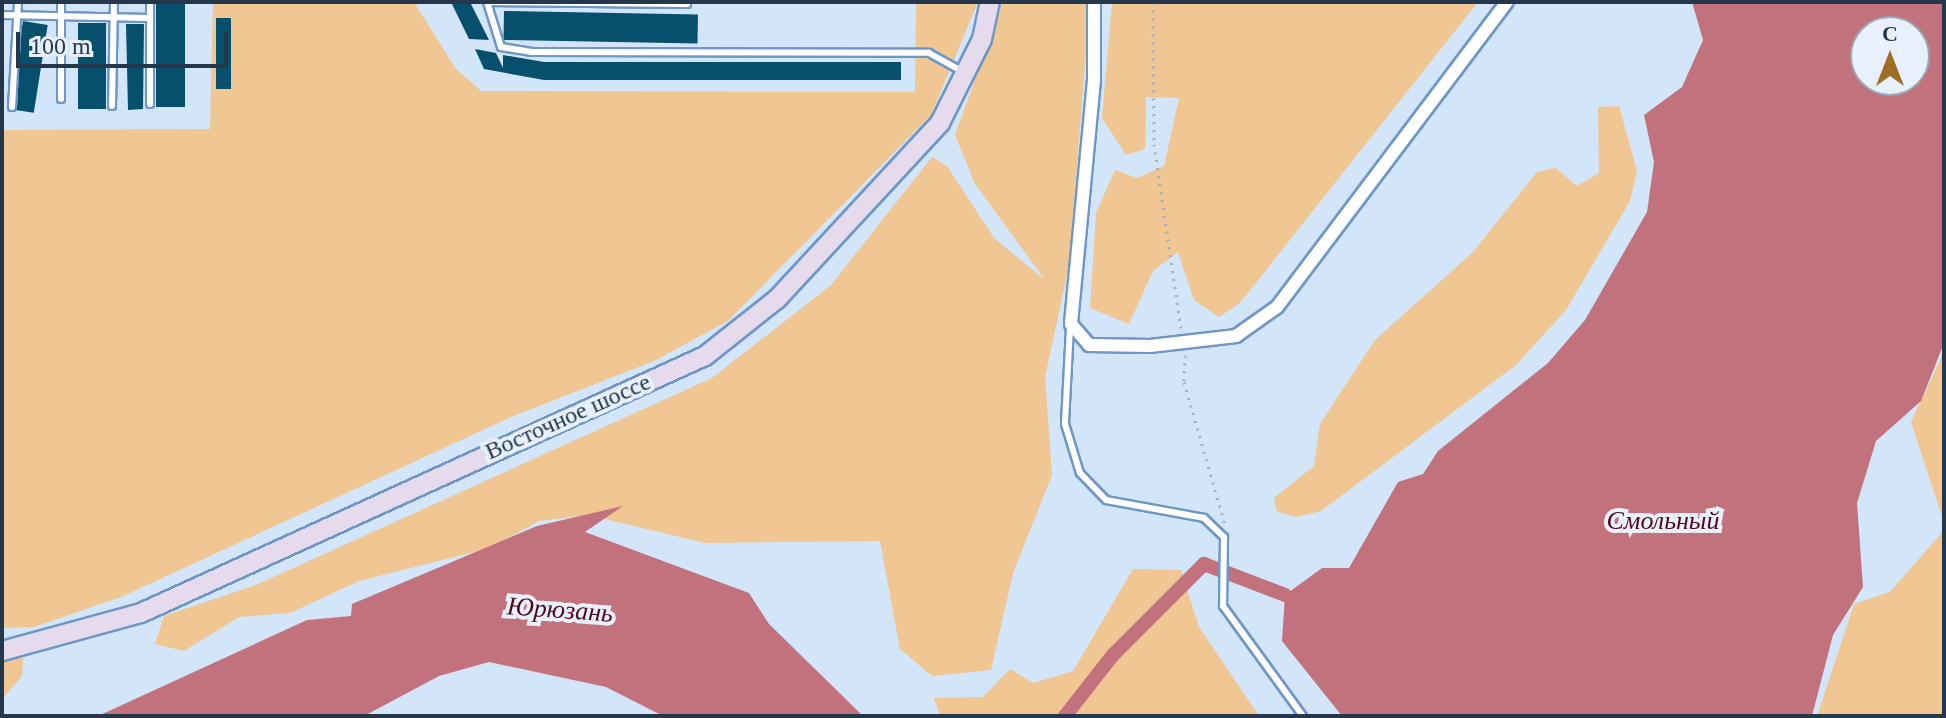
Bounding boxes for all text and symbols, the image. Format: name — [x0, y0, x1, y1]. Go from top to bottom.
scale bar — [20, 16, 232, 66]
north arrow — [1850, 16, 1930, 96]
text: С — [1882, 21, 1898, 46]
text: 100 m — [30, 33, 91, 59]
street label: Восточное шоссе — [481, 368, 655, 466]
water label: Смольный — [1607, 505, 1719, 537]
water label: Юрюзань — [506, 591, 614, 629]

